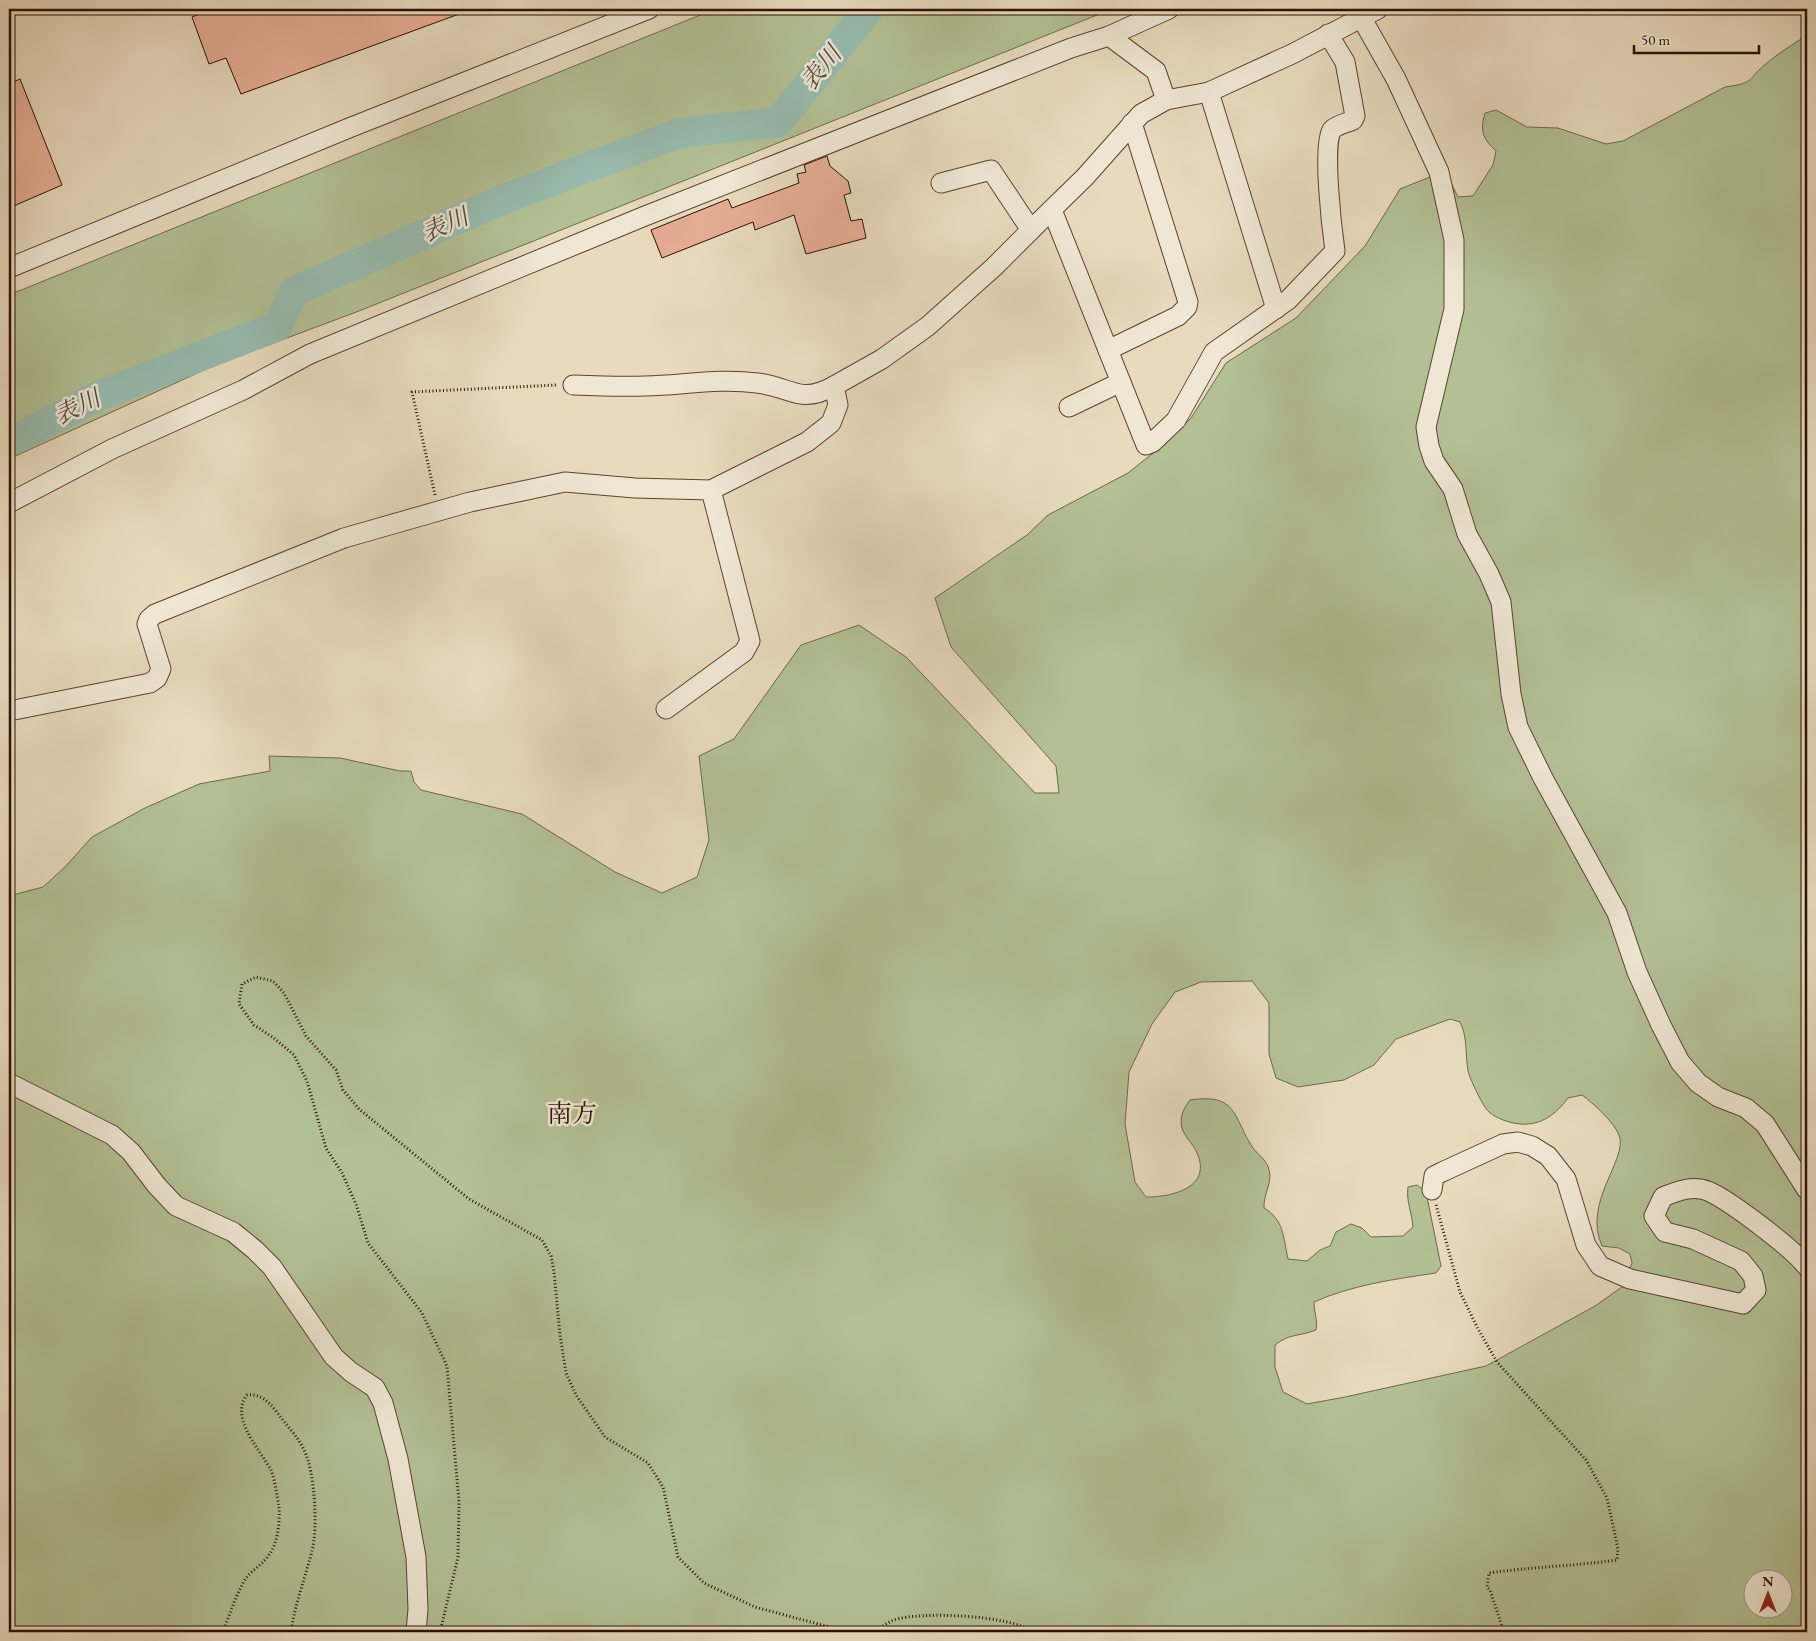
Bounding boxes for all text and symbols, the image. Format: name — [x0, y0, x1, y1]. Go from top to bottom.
scale bar — [1634, 22, 1758, 54]
text: 50 m — [1641, 30, 1670, 49]
water label: 表川 — [793, 37, 850, 96]
water label: 表川 — [417, 199, 476, 248]
water label: 表川 — [48, 381, 108, 431]
district label: 南方 — [547, 1097, 597, 1129]
north arrow — [1744, 1568, 1794, 1618]
text: N — [1762, 1572, 1774, 1590]

